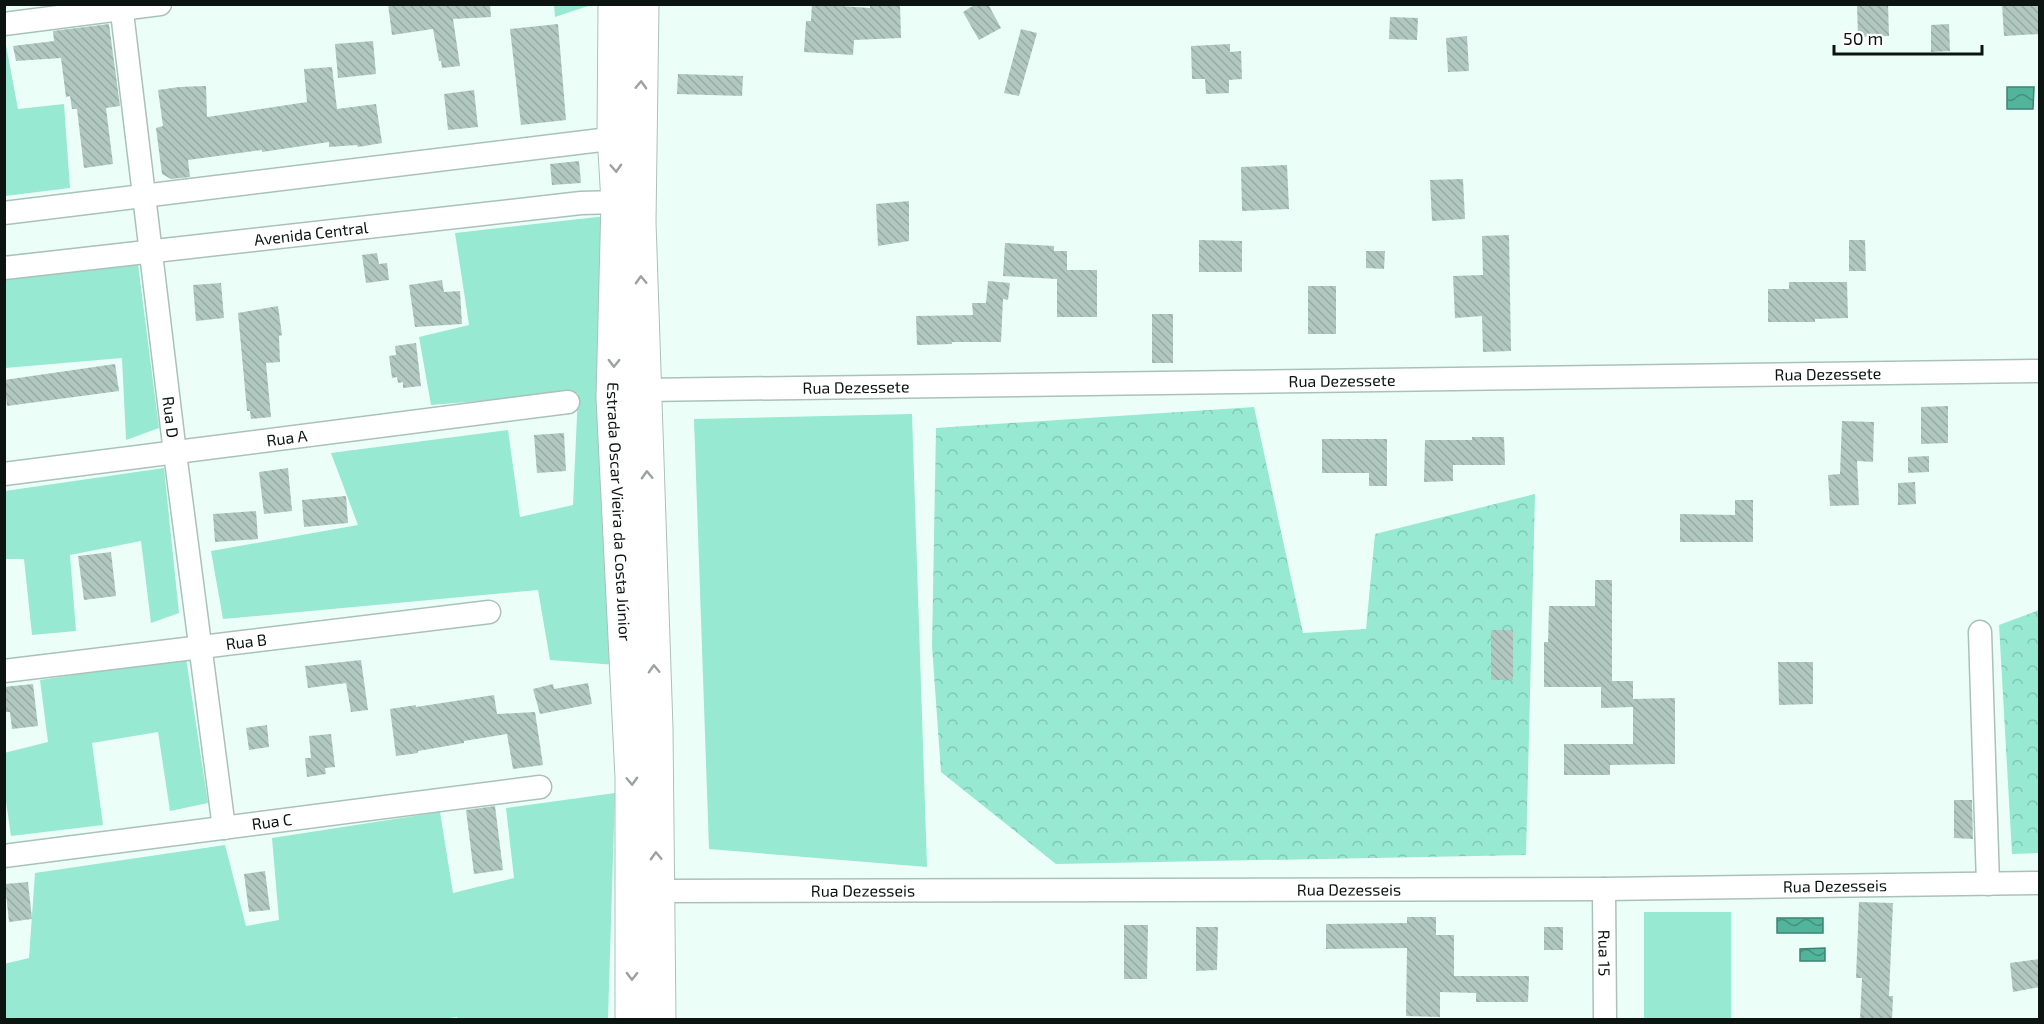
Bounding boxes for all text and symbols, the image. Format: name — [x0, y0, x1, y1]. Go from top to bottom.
scale bar — [1834, 18, 1982, 56]
text: 50 m — [1843, 27, 1883, 49]
one-way arrow — [635, 80, 647, 89]
one-way arrow — [610, 163, 623, 172]
street label: Avenida Central — [253, 217, 369, 249]
one-way arrow — [634, 275, 647, 284]
one-way arrow — [608, 358, 620, 367]
street label: Rua Dezessete — [1774, 363, 1881, 384]
street label: Rua Dezessete — [1288, 370, 1396, 390]
street label: Rua Dezessete — [802, 376, 910, 397]
street label: Estrada Oscar Vieira da Costa Júnior — [604, 382, 635, 642]
street label: Rua D — [159, 395, 183, 439]
street label: Rua A — [265, 425, 308, 449]
one-way arrow — [641, 470, 654, 479]
street label: Rua B — [225, 629, 268, 653]
one-way arrow — [647, 665, 660, 674]
one-way arrow — [626, 776, 638, 785]
street label: Rua C — [250, 809, 293, 833]
one-way arrow — [650, 852, 662, 861]
street label: Rua Dezesseis — [1783, 875, 1887, 896]
street label: Rua Dezesseis — [1297, 879, 1401, 899]
street label: Rua Dezesseis — [811, 880, 915, 900]
street label: Rua 15 — [1595, 930, 1615, 976]
one-way arrow — [626, 971, 638, 980]

